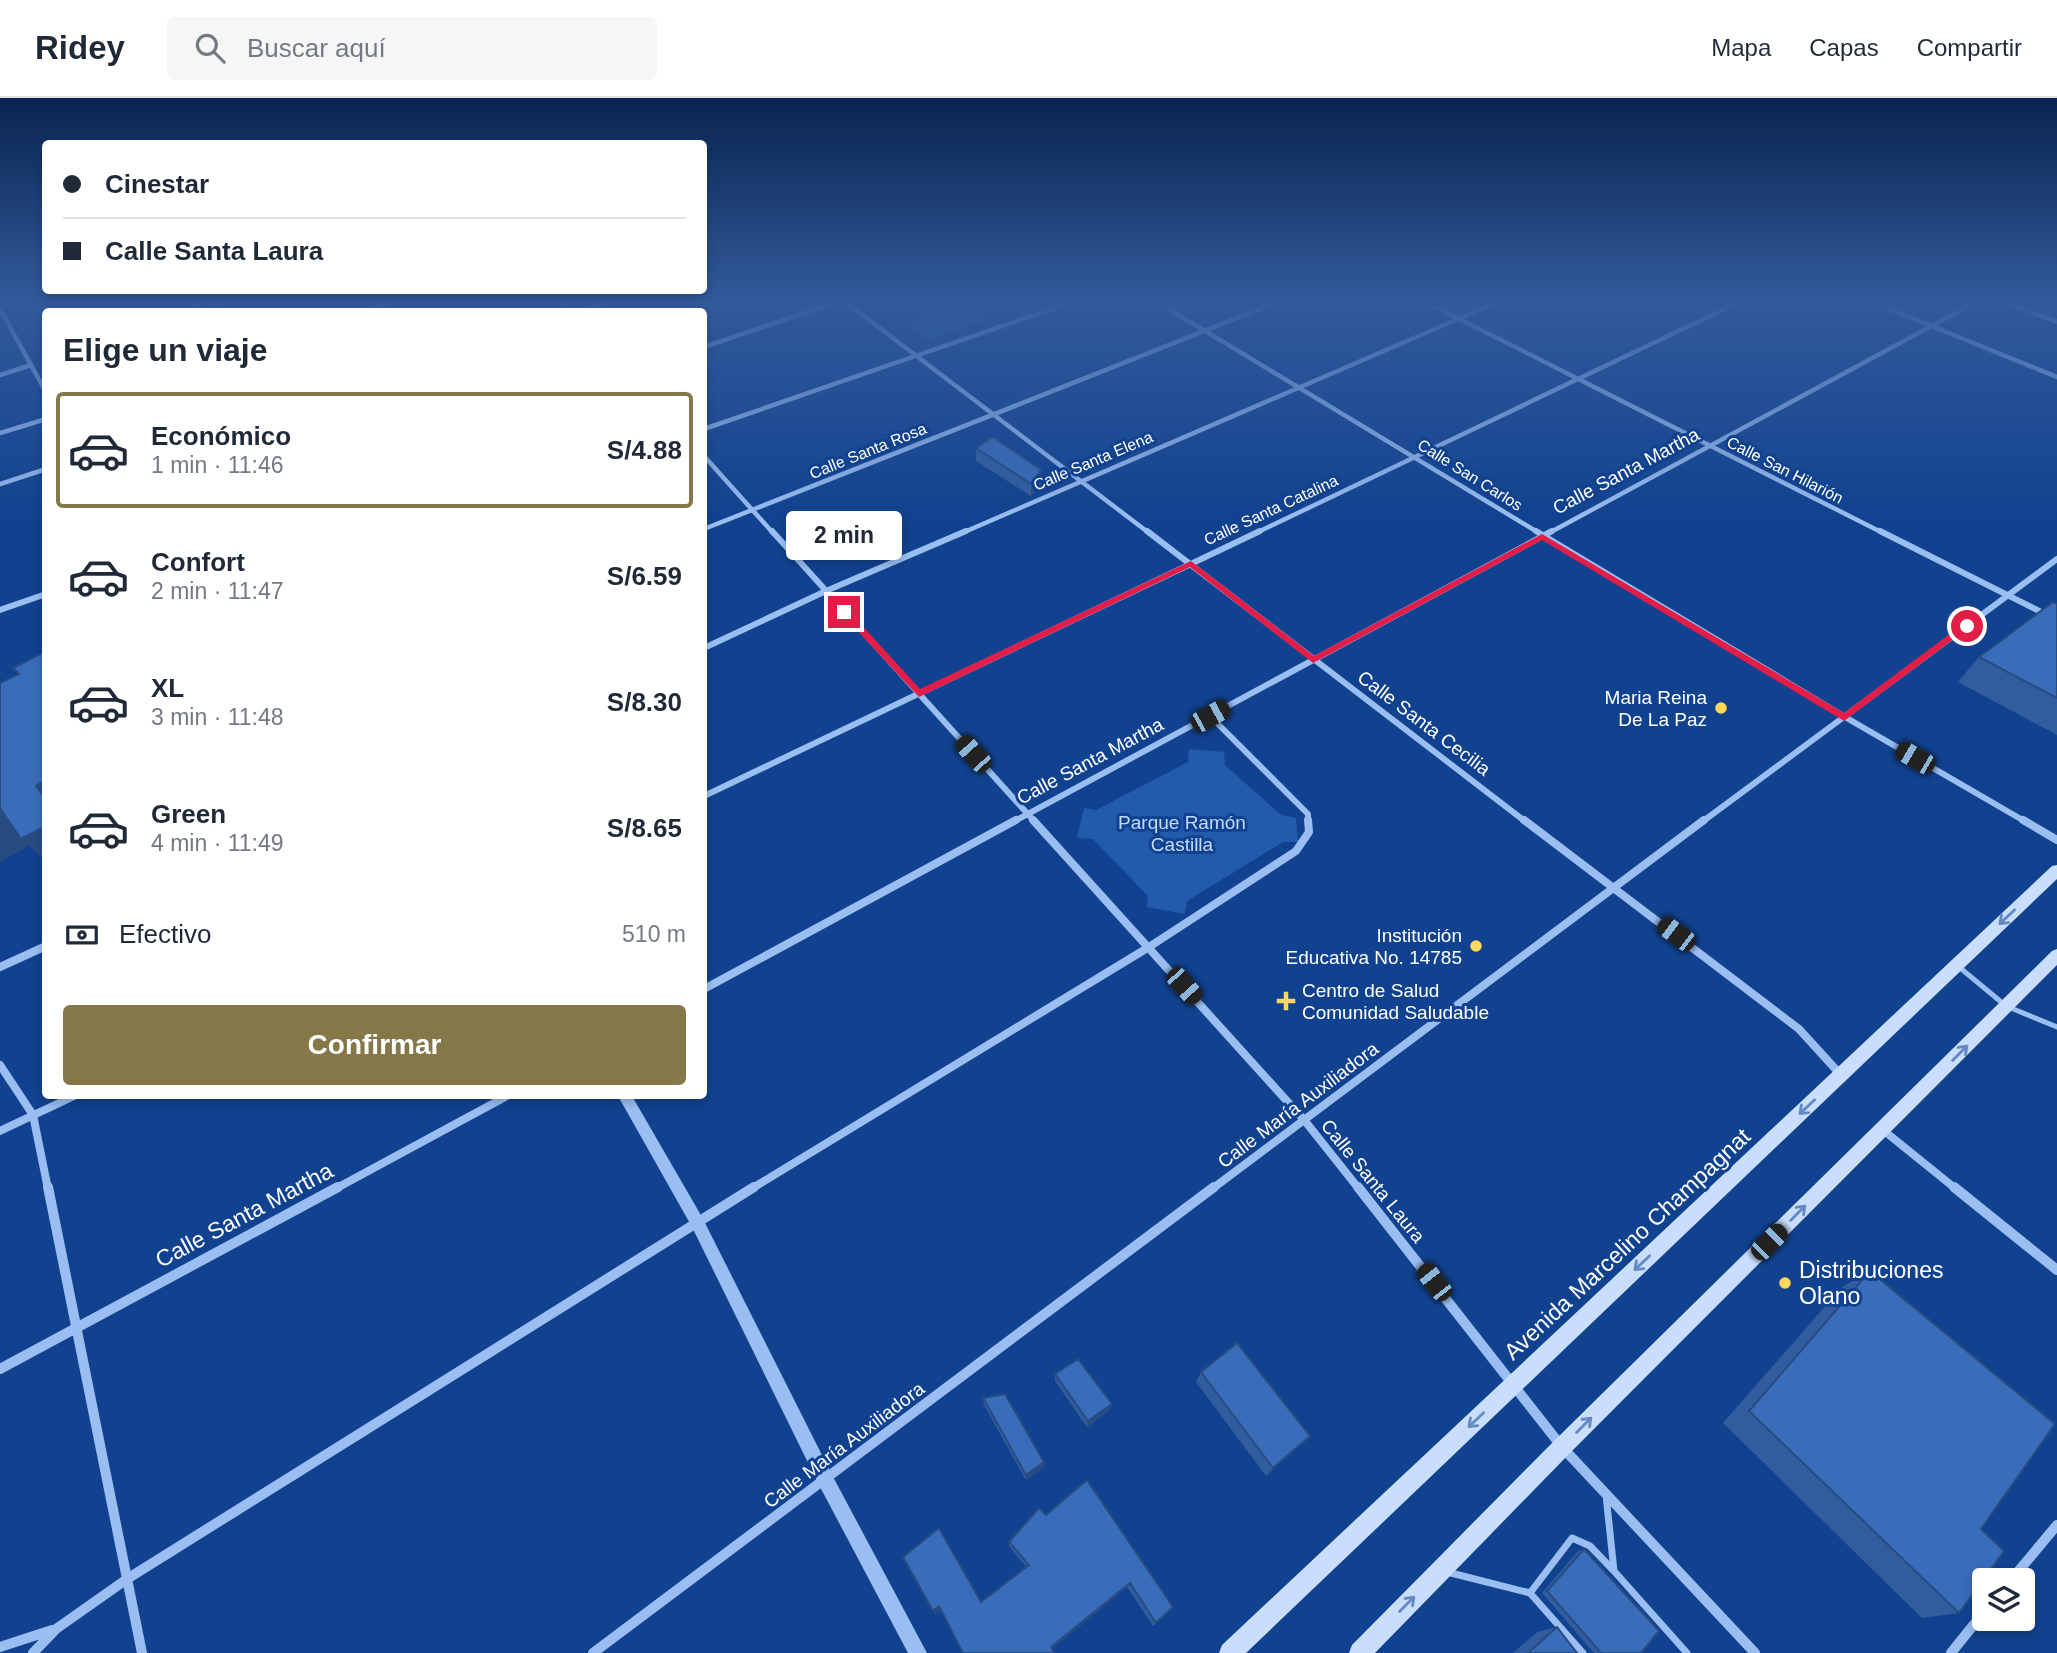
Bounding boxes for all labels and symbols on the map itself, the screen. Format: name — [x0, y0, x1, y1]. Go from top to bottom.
street label: Calle Santa Rosa — [807, 420, 929, 482]
street label: Calle Santa Martha — [1549, 423, 1703, 518]
street label: Calle Santa Elena — [1031, 428, 1155, 494]
street label: Calle San Hilarión — [1724, 433, 1846, 507]
street label: Calle San Carlos — [1415, 436, 1525, 514]
street label: Calle Santa Catalina — [1201, 471, 1341, 549]
callout: 2 min — [786, 510, 902, 560]
route end — [828, 596, 860, 628]
route start — [1951, 610, 1983, 642]
street label: Calle Santa Cecilia — [1354, 666, 1495, 780]
place label: Maria Reina De La Paz — [1605, 687, 1707, 730]
car — [1187, 697, 1234, 735]
marker: Maria Reina De La Paz — [1713, 700, 1729, 716]
street label: Calle Santa Martha — [1013, 713, 1167, 808]
car — [952, 731, 995, 777]
car — [1892, 738, 1939, 778]
park label: Parque Ramón Castilla — [1118, 812, 1246, 855]
one-way arrow — [1999, 908, 2016, 925]
car — [1653, 913, 1700, 955]
place label: Institución Educativa No. 14785 — [1286, 925, 1462, 968]
marker: Institución Educativa No. 14785 — [1468, 938, 1484, 954]
car — [1163, 963, 1206, 1009]
place label: Centro de Salud Comunidad Saludable — [1302, 980, 1489, 1023]
marker: Centro de Salud Comunidad Saludable — [1276, 991, 1296, 1011]
street label: Calle María Auxiliadora — [1214, 1038, 1383, 1172]
one-way arrow — [1951, 1045, 1968, 1062]
one-way arrow — [1798, 1098, 1815, 1115]
street label: Calle Santa Laura — [1317, 1115, 1429, 1247]
street label: Avenida Marcelino Champagnat — [1499, 1123, 1756, 1365]
street label: Calle Santa Martha — [151, 1157, 337, 1273]
one-way arrow — [1790, 1205, 1807, 1222]
car — [1747, 1220, 1792, 1264]
one-way arrow — [1633, 1255, 1650, 1272]
place label: Distribuciones Olano — [1799, 1257, 1943, 1309]
car — [1413, 1259, 1456, 1305]
marker: Distribuciones Olano — [1777, 1275, 1793, 1291]
street label: Calle María Auxiliadora — [760, 1378, 929, 1512]
one-way arrow — [1468, 1411, 1486, 1428]
one-way arrow — [1576, 1416, 1593, 1433]
one-way arrow — [1399, 1596, 1416, 1613]

